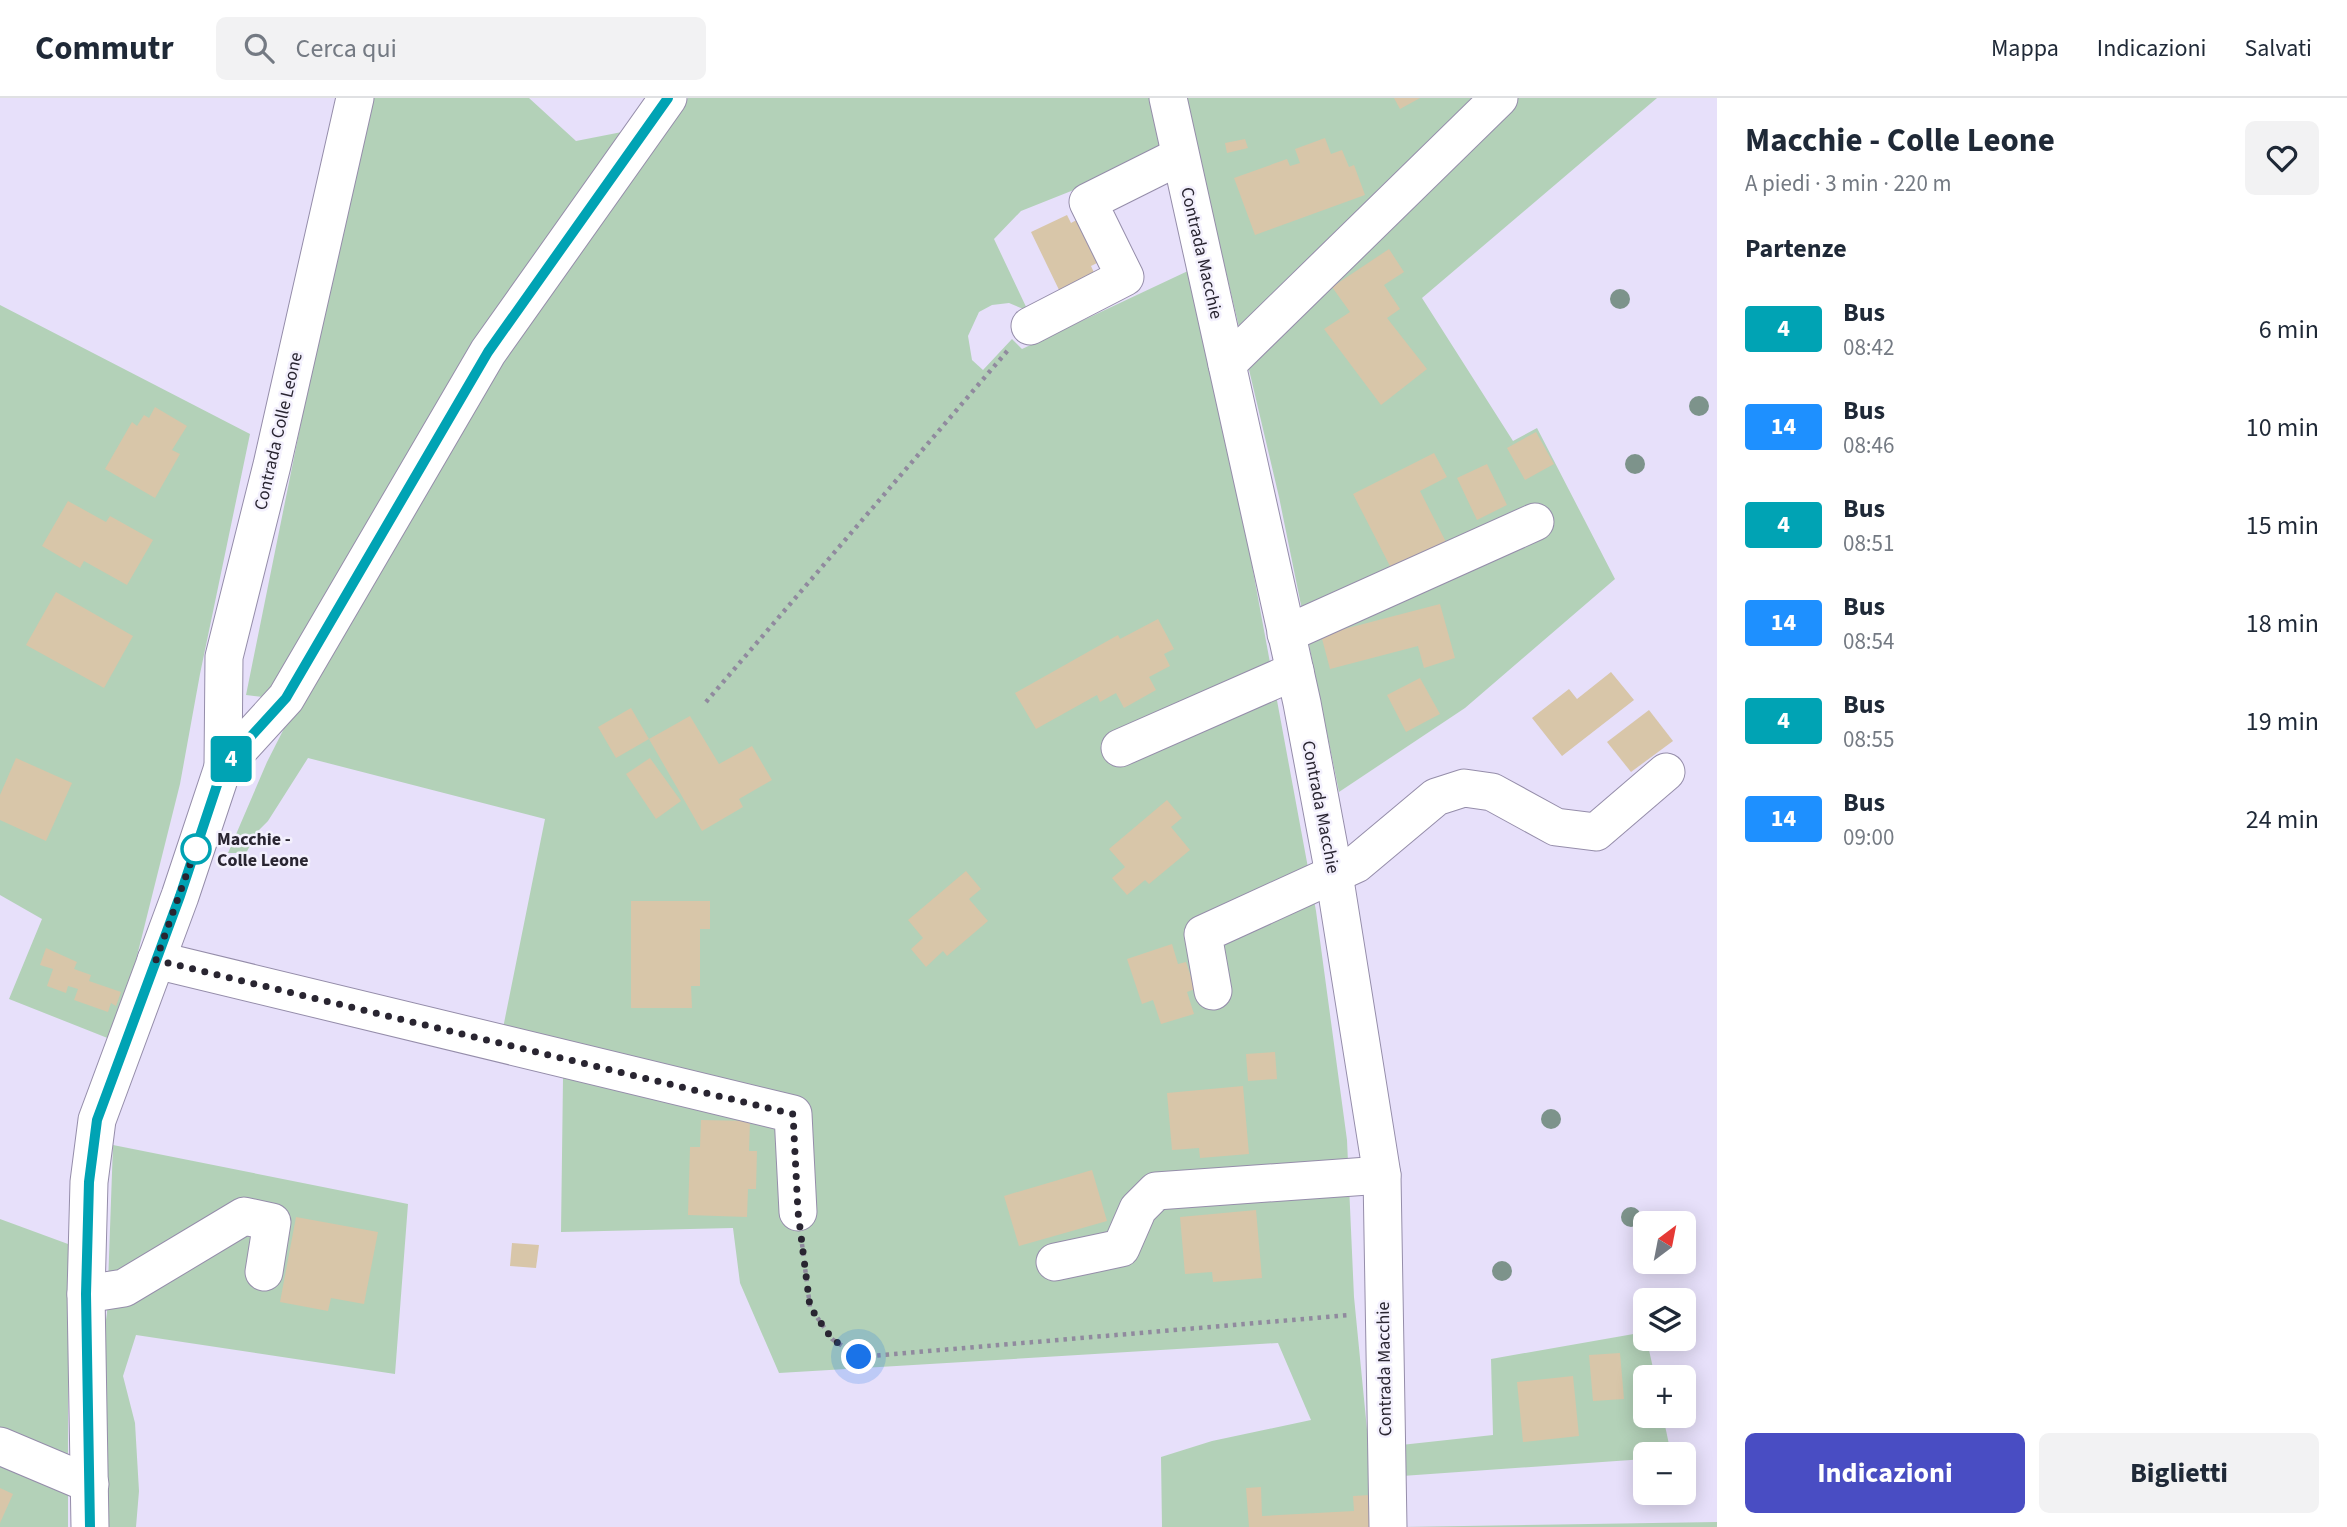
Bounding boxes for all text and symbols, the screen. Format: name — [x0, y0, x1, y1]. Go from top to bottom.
search box — [216, 17, 706, 80]
text: Commutr — [35, 25, 174, 72]
icon: search — [240, 29, 278, 67]
text: Cerca qui — [296, 30, 397, 67]
text: Mappa — [1991, 31, 2059, 66]
text: Indicazioni — [2097, 31, 2206, 66]
text: Salvati — [2244, 31, 2312, 66]
text: Macchie - Colle Leone — [1745, 117, 2055, 164]
button: heart — [2245, 121, 2319, 195]
text: A piedi · 3 min · 220 m — [1745, 167, 1952, 200]
street label: Contrada Macchie — [1174, 185, 1229, 322]
text: Partenze — [1745, 230, 1847, 267]
text: Bus — [1843, 294, 1885, 331]
text: 4 — [1777, 311, 1790, 346]
text: 6 min — [2259, 311, 2319, 348]
text: 08:42 — [1843, 331, 1894, 364]
street label: Contrada Colle Leone — [248, 350, 309, 512]
text: Bus — [1843, 392, 1885, 429]
text: 14 — [1771, 409, 1796, 444]
text: 10 min — [2246, 409, 2319, 446]
text: 08:46 — [1843, 429, 1894, 462]
text: Bus — [1843, 490, 1885, 527]
text: 4 — [1777, 507, 1790, 542]
text: 15 min — [2246, 507, 2319, 544]
text: 08:51 — [1843, 527, 1894, 560]
text: Bus — [1843, 588, 1885, 625]
text: 14 — [1771, 605, 1796, 640]
text: 18 min — [2246, 605, 2319, 642]
text: 08:54 — [1843, 625, 1894, 658]
text: Bus — [1843, 686, 1885, 723]
text: 4 — [1777, 703, 1790, 738]
text: 19 min — [2246, 703, 2319, 740]
text: 08:55 — [1843, 723, 1894, 756]
line badge: 4 — [208, 736, 254, 782]
street label: Contrada Macchie — [1295, 739, 1346, 876]
text: 4 — [225, 741, 237, 776]
text: Bus — [1843, 784, 1885, 821]
text: 14 — [1771, 801, 1796, 836]
text: 24 min — [2246, 801, 2319, 838]
text: 09:00 — [1843, 821, 1894, 854]
place label: Macchie - Colle Leone — [217, 827, 309, 873]
marker: Macchie - Colle Leone — [181, 834, 211, 864]
north arrow — [1633, 1211, 1696, 1274]
map controls — [1633, 1211, 1696, 1505]
button: layers — [1633, 1288, 1696, 1351]
street label: Contrada Macchie — [1371, 1301, 1398, 1437]
your location — [841, 1339, 876, 1374]
button: + — [1633, 1365, 1696, 1428]
button: Indicazioni — [1745, 1433, 2025, 1513]
button: Biglietti — [2039, 1433, 2319, 1513]
button: − — [1633, 1442, 1696, 1505]

